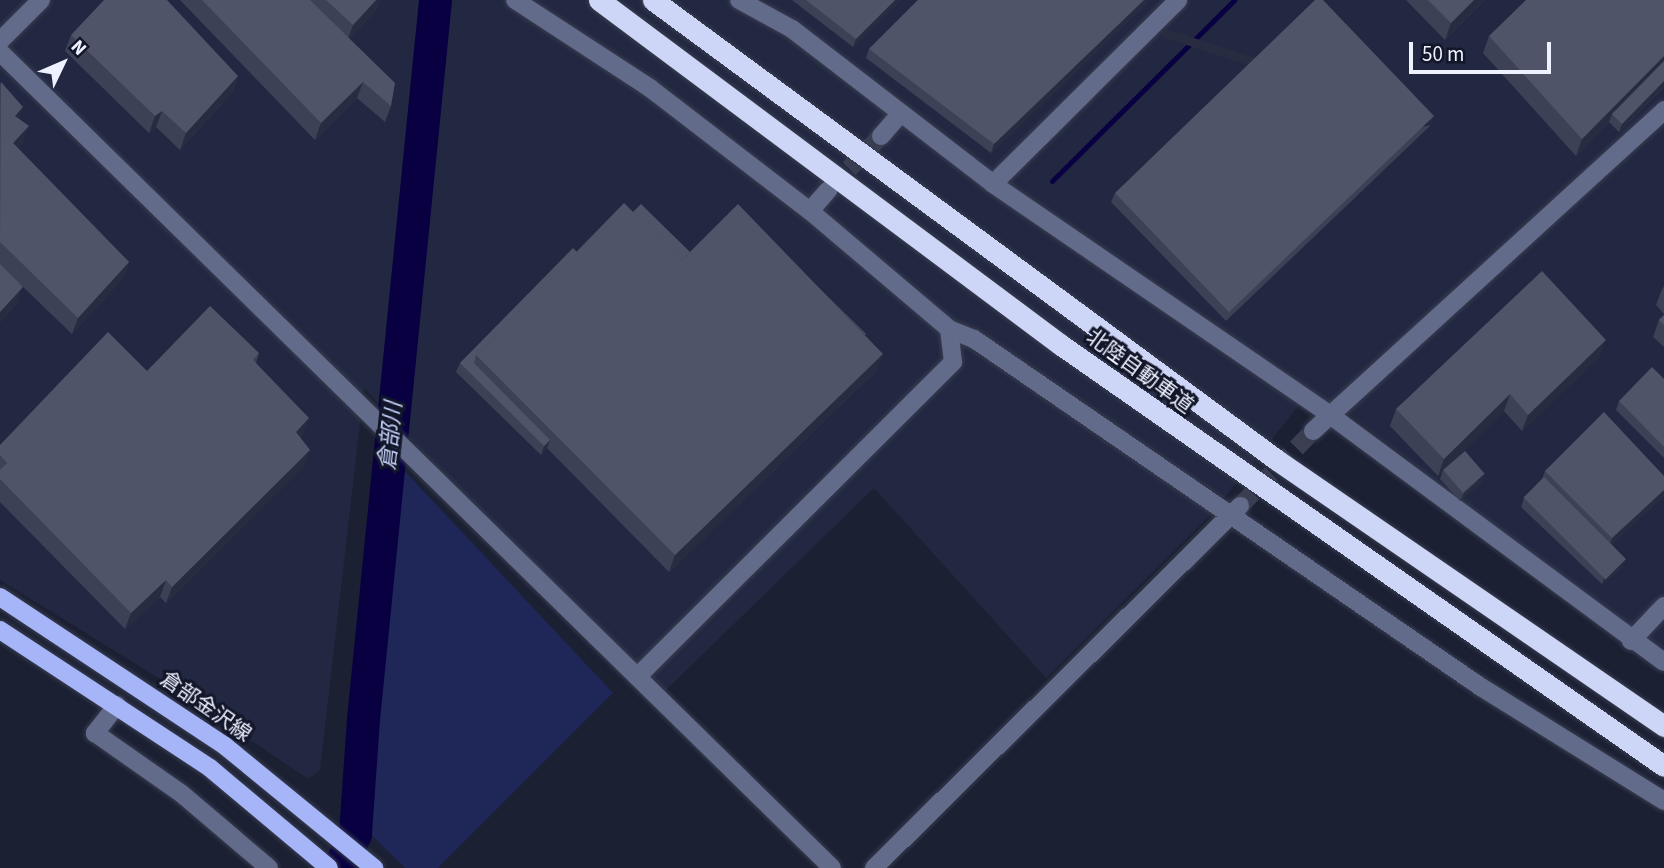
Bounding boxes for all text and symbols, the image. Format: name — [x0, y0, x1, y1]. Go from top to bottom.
north arrow — [28, 28, 98, 98]
scale bar — [1412, 28, 1554, 72]
text: N — [64, 34, 93, 62]
text: 50 m — [1422, 39, 1464, 69]
street label: 北陸自動車道 — [1082, 324, 1198, 418]
water label: 倉部川 — [374, 400, 408, 472]
street label: 倉部金沢線 — [156, 666, 256, 746]

